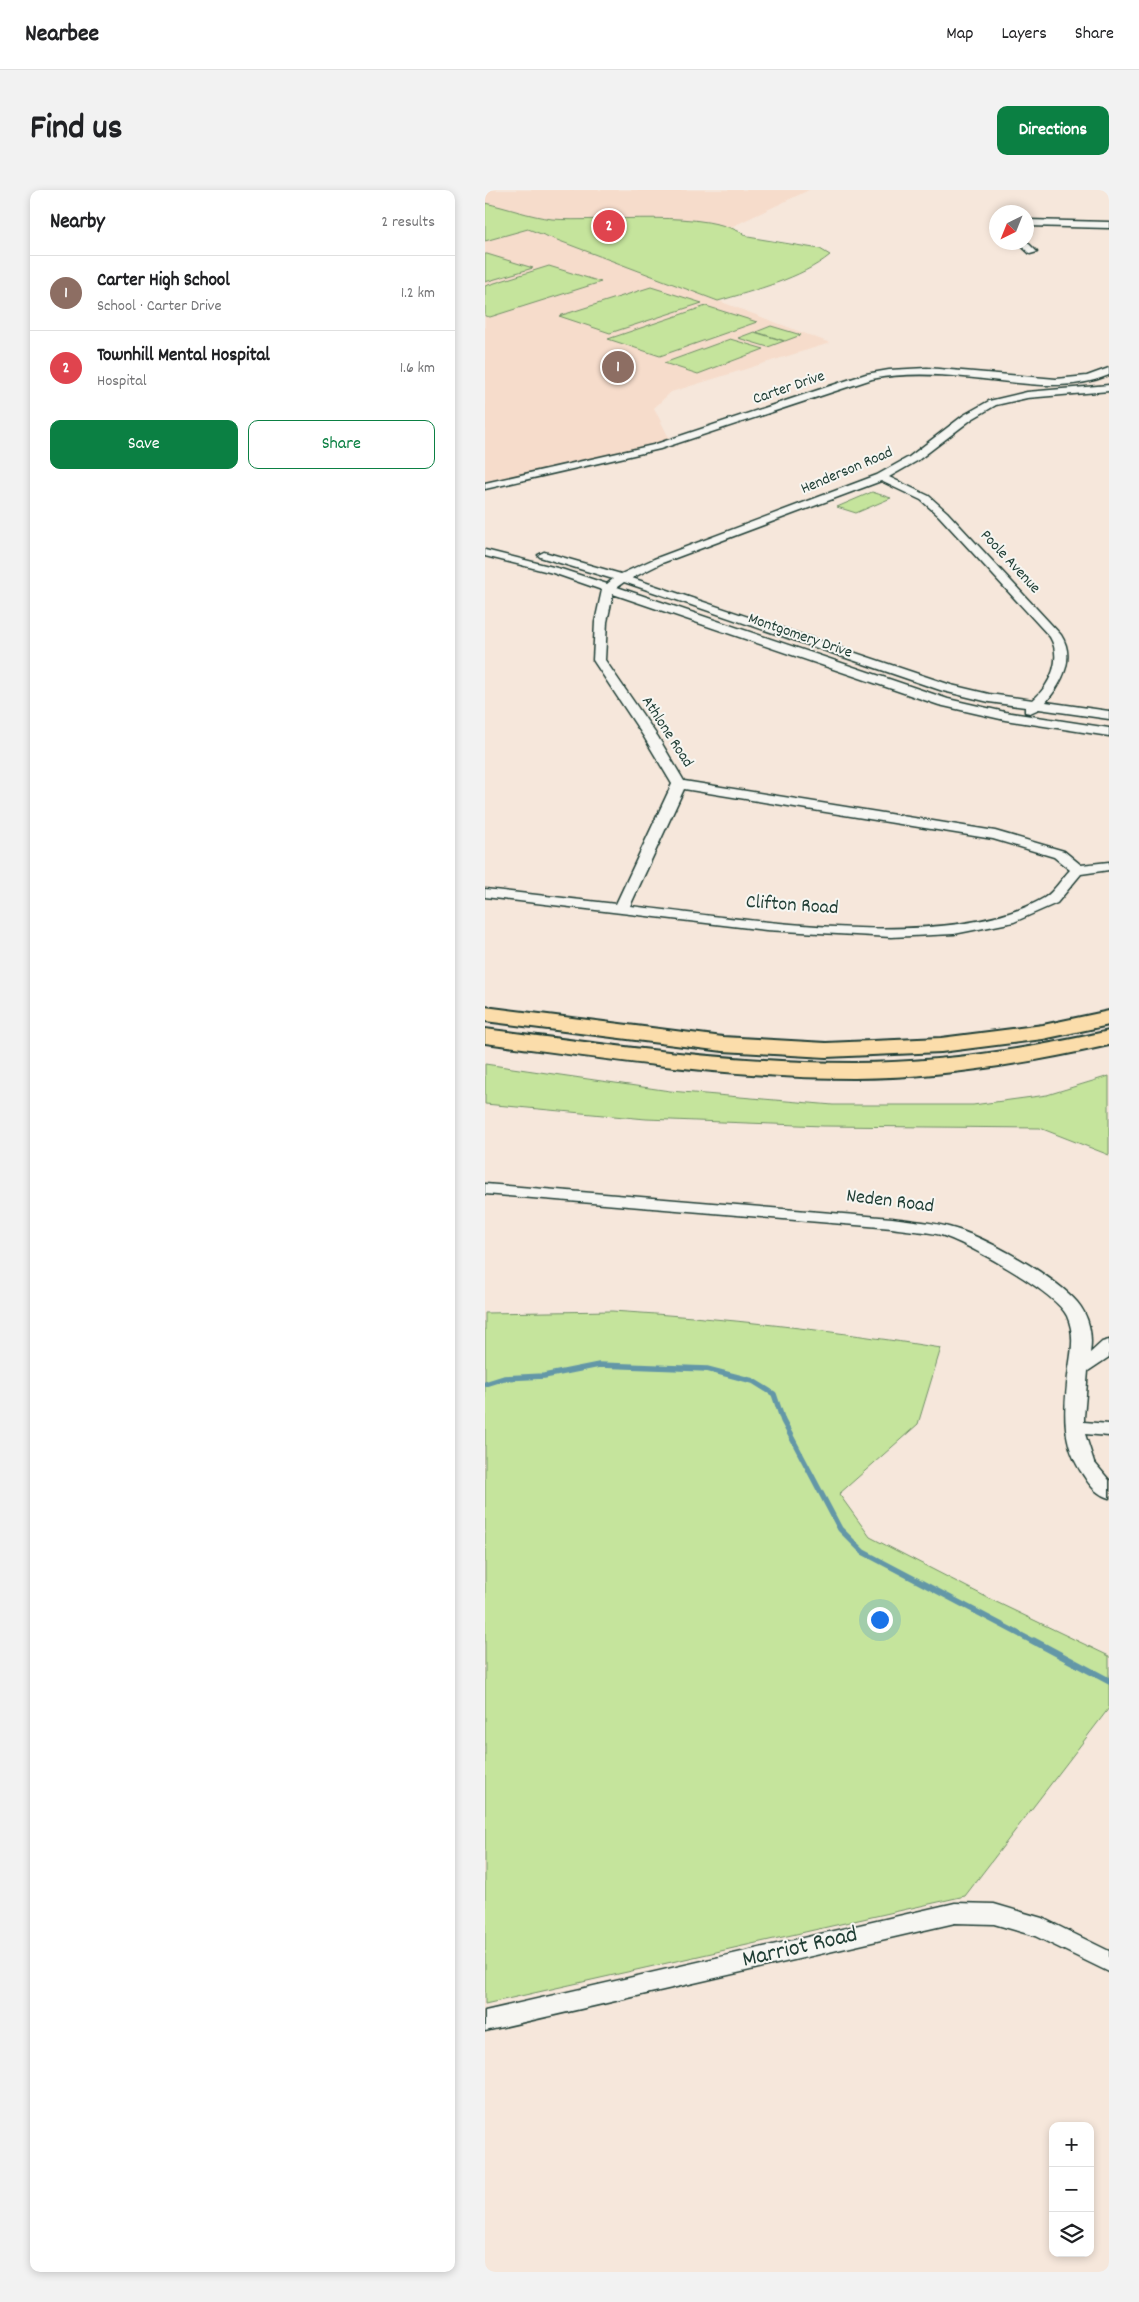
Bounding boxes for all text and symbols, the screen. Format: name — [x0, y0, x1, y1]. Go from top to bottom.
text: Nearbee — [25, 18, 99, 52]
text: Map — [946, 22, 973, 47]
text: Layers — [1001, 22, 1047, 47]
text: Share — [1075, 22, 1114, 47]
text: Find us — [30, 105, 122, 155]
button: Directions — [997, 106, 1109, 155]
north arrow — [989, 205, 1034, 250]
pin: 2 — [593, 207, 625, 245]
text: Nearby — [50, 208, 105, 238]
text: 2 results — [381, 211, 435, 234]
text: Carter High School — [97, 268, 230, 295]
text: 1 — [64, 282, 68, 305]
text: 1.2 km — [401, 282, 435, 305]
text: School · Carter Drive — [97, 295, 222, 318]
text: Townhill Mental Hospital — [97, 343, 270, 370]
pin: 1 — [602, 348, 634, 386]
text: 2 — [63, 357, 70, 380]
text: 1.6 km — [400, 357, 435, 380]
street label: Carter Drive — [750, 365, 828, 411]
text: Hospital — [97, 370, 147, 393]
button: Save — [50, 420, 238, 469]
button: Share — [248, 420, 435, 469]
street label: Henderson Road — [797, 441, 897, 501]
street label: Poole Avenue — [974, 525, 1046, 599]
street label: Montgomery Drive — [745, 607, 855, 665]
street label: Athlone Road — [635, 692, 699, 772]
street label: Clifton Road — [745, 889, 839, 923]
street label: Neden Road — [845, 1183, 935, 1221]
your location — [867, 1607, 893, 1633]
street label: Marriot Road — [739, 1918, 861, 1978]
map controls — [1049, 2122, 1094, 2257]
button: + — [1049, 2122, 1094, 2167]
button: − — [1049, 2167, 1094, 2212]
button: layers — [1049, 2212, 1094, 2257]

